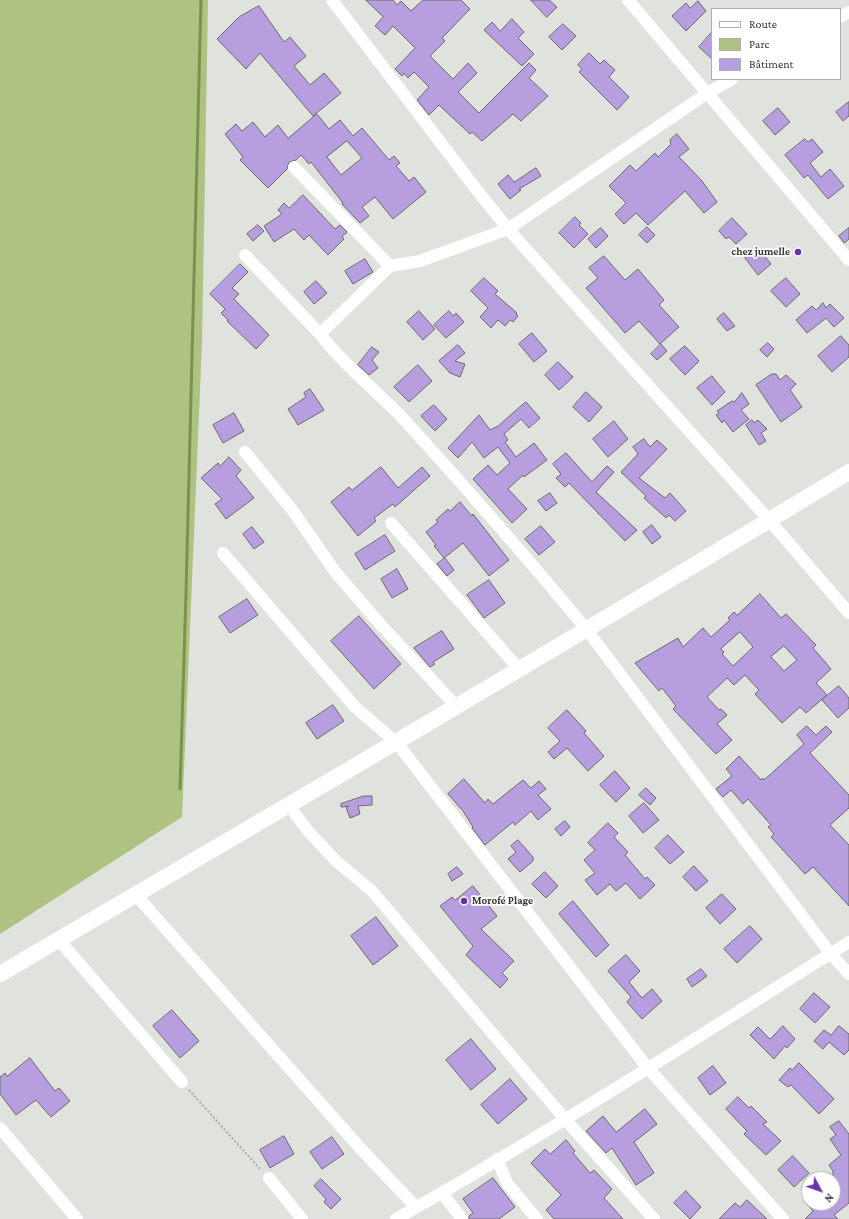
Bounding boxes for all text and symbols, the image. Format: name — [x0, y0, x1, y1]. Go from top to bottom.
legend — [711, 8, 841, 80]
text: Route — [749, 17, 777, 31]
text: Parc — [749, 37, 769, 51]
text: Bâtiment — [749, 57, 794, 71]
place label: chez jumelle — [731, 245, 790, 259]
marker: chez jumelle — [793, 247, 803, 257]
place label: Morofé Plage — [472, 894, 533, 908]
marker: Morofé Plage — [459, 896, 469, 906]
north arrow — [801, 1171, 841, 1211]
text: N — [822, 1191, 836, 1205]

